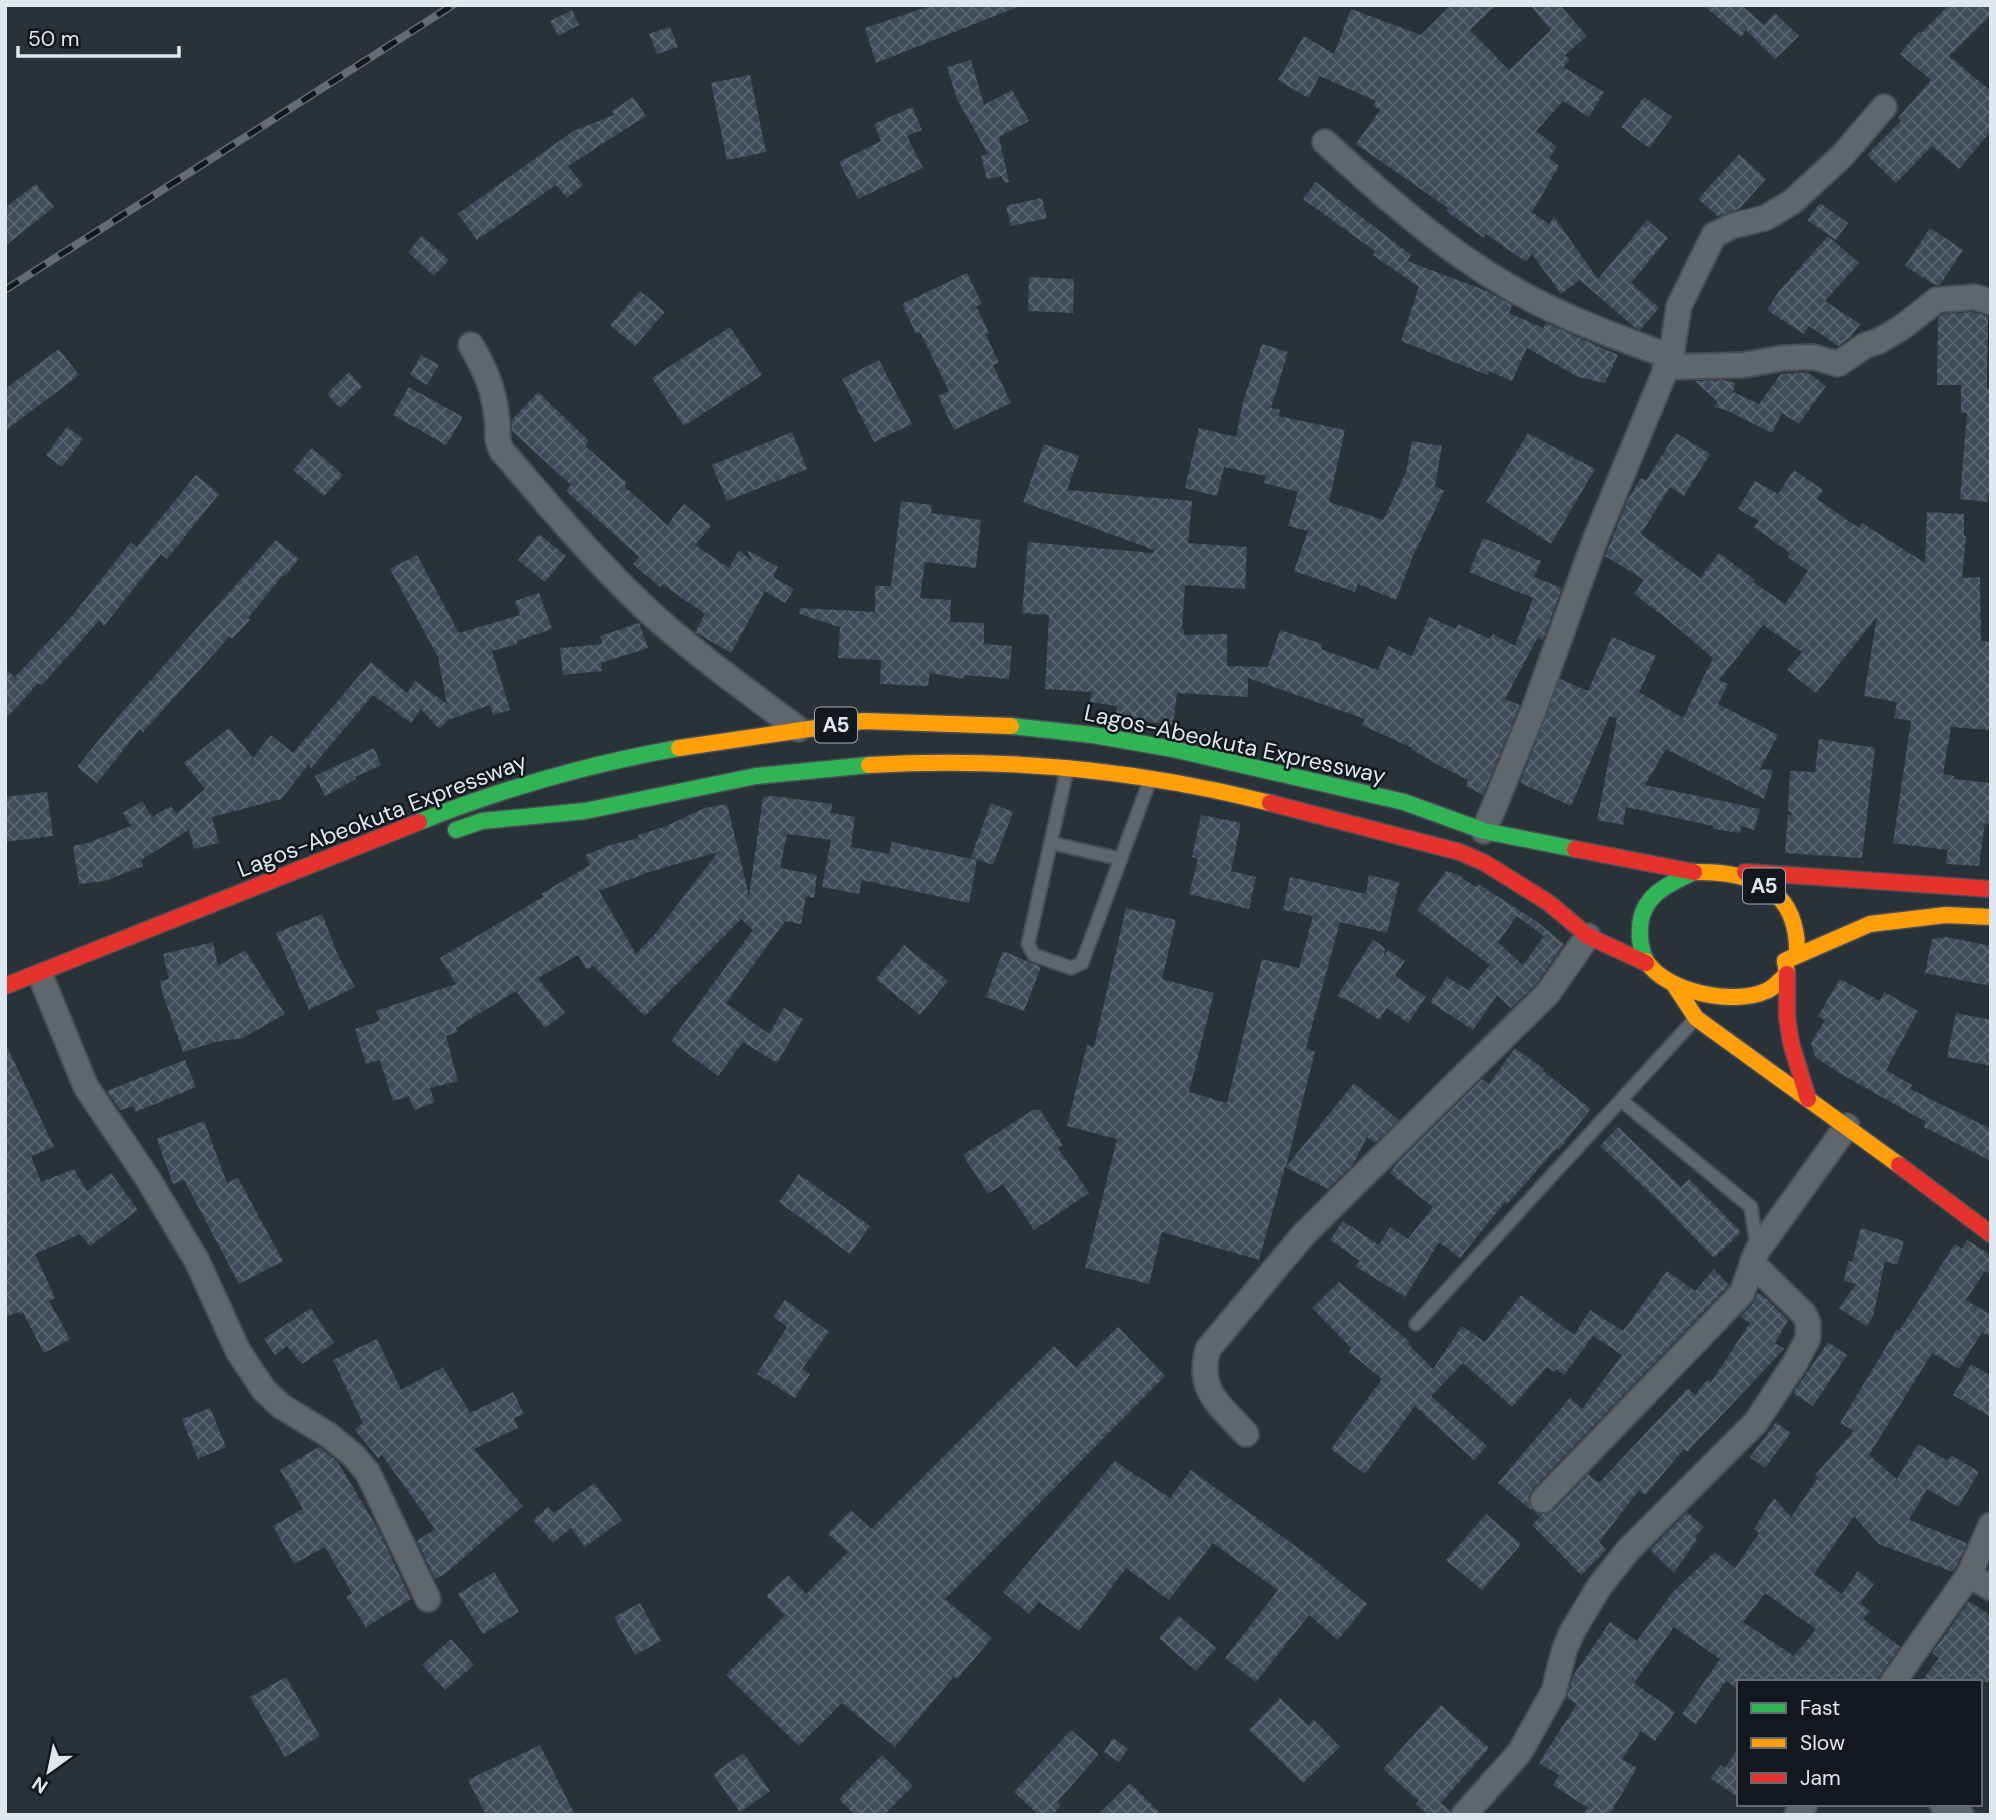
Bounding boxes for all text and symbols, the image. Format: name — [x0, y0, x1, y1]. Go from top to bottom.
scale bar — [18, 14, 178, 58]
text: 50 m — [28, 25, 79, 53]
street label: Lagos-Abeokuta Expressway — [1082, 697, 1389, 791]
road number: A5 — [815, 708, 857, 742]
street label: Lagos-Abeokuta Expressway — [233, 746, 531, 884]
road number: A5 — [1743, 868, 1785, 903]
legend — [1737, 1680, 1982, 1806]
text: Fast — [1800, 1694, 1840, 1722]
text: Slow — [1800, 1729, 1845, 1757]
north arrow — [14, 1736, 84, 1806]
text: Jam — [1800, 1764, 1841, 1792]
text: N — [27, 1771, 53, 1799]

